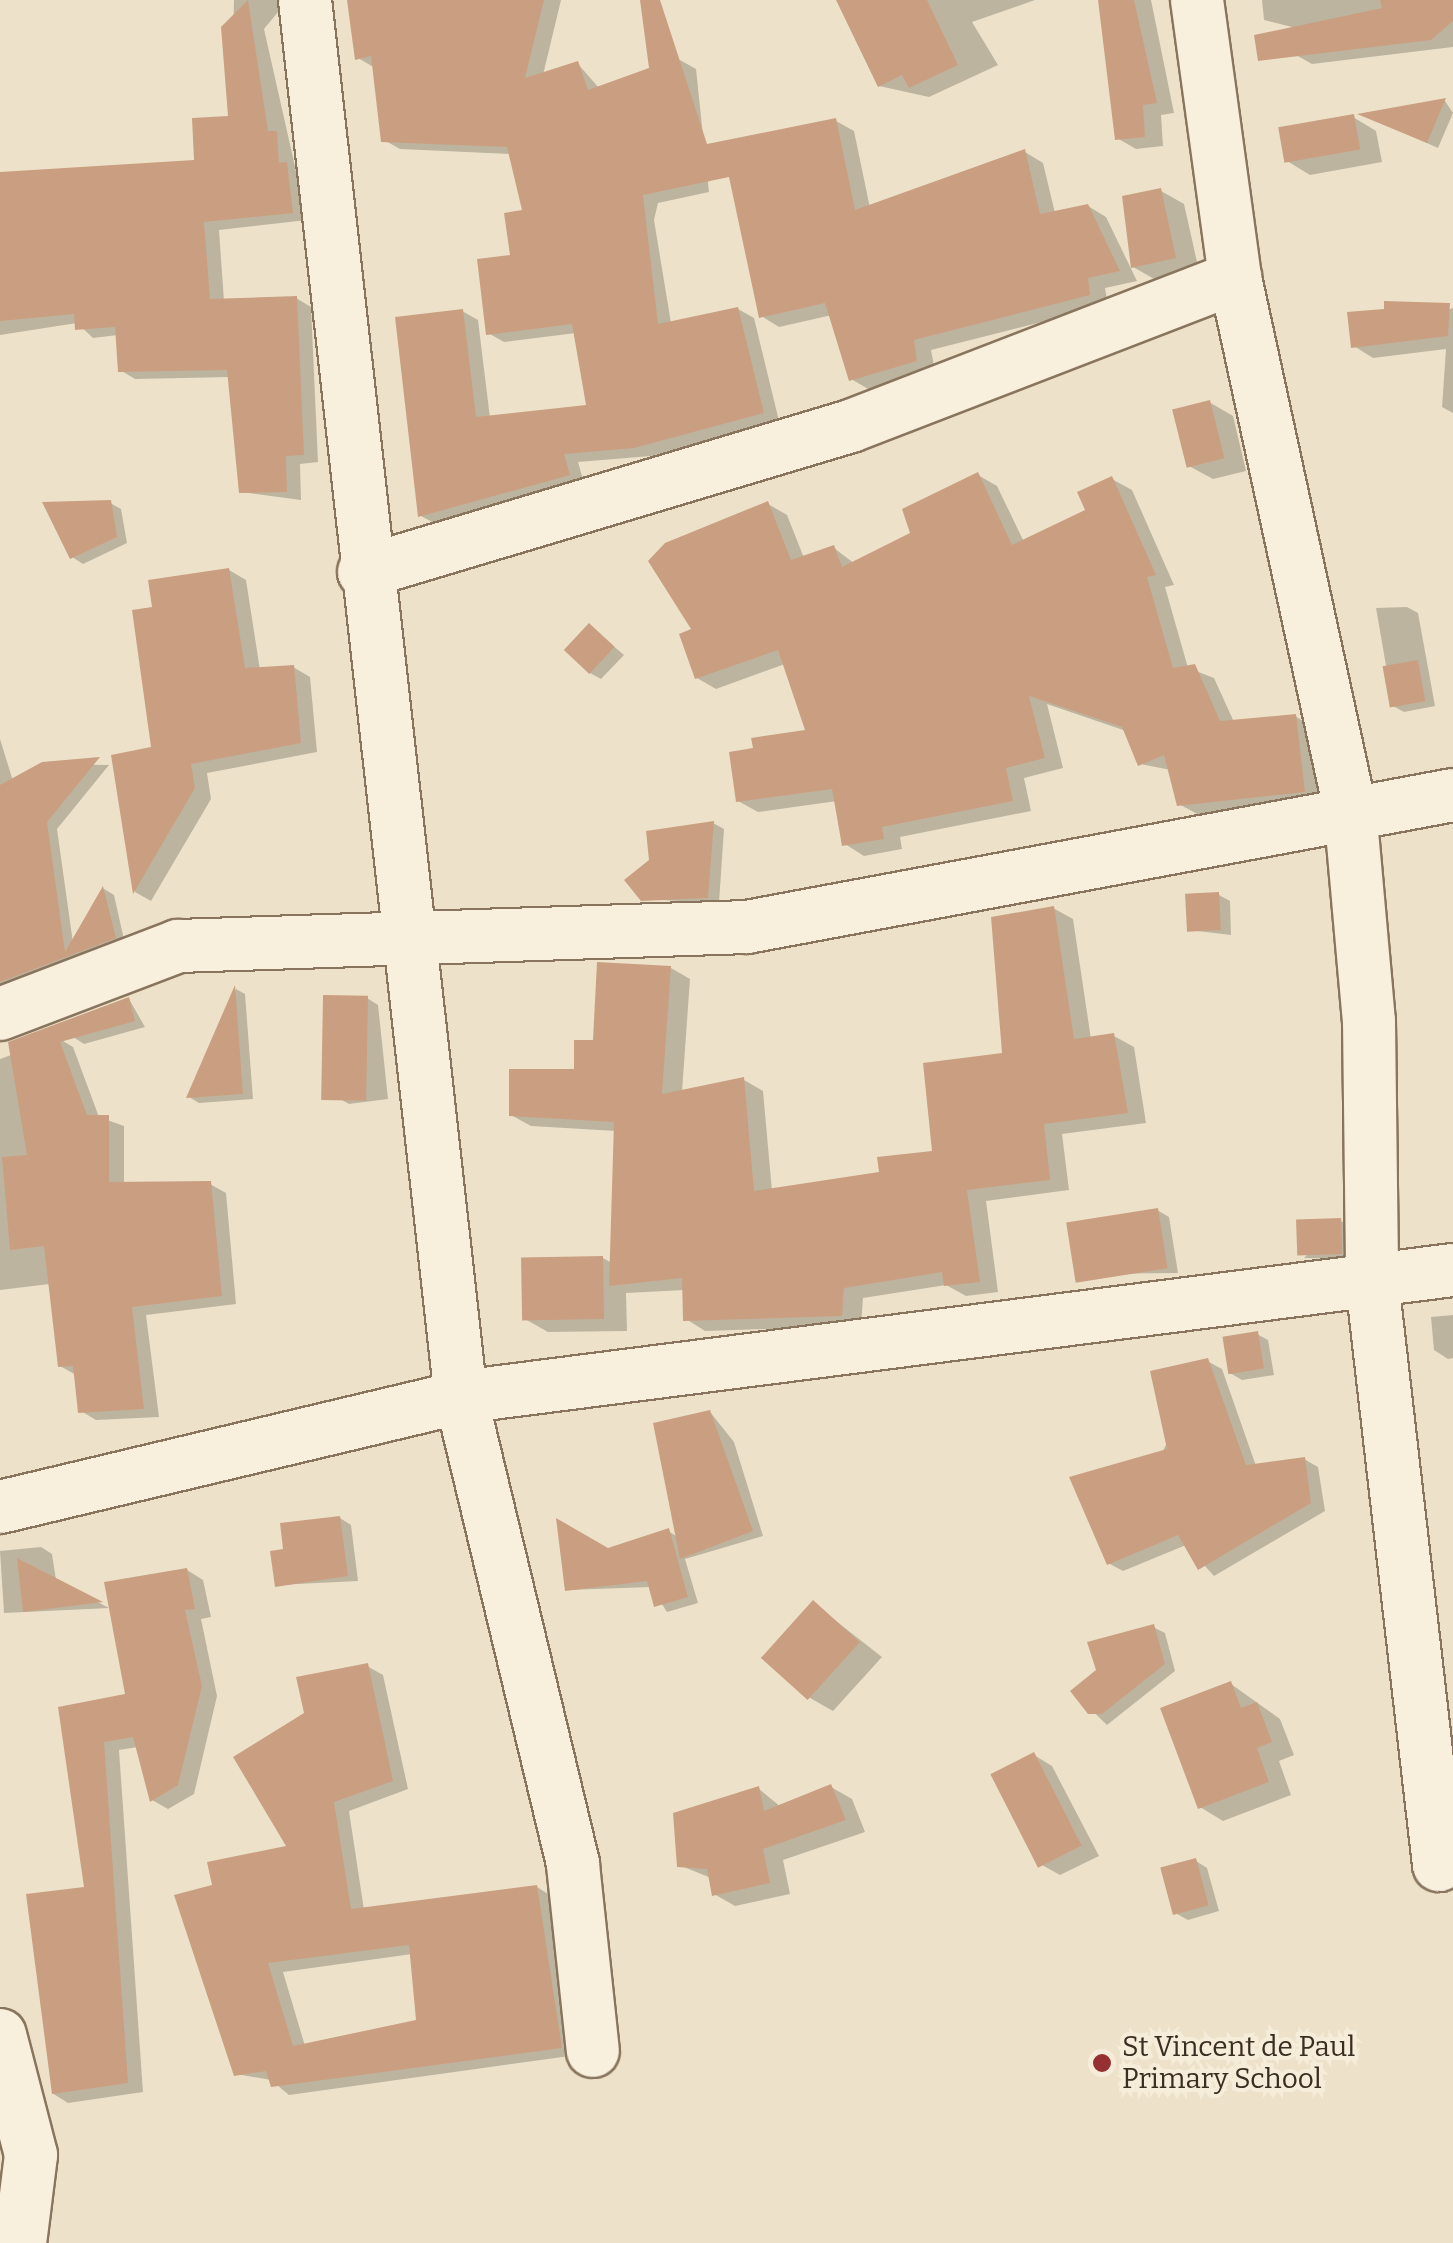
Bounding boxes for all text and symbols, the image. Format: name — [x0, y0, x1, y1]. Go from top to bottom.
place label: St Vincent de Paul Primary School — [1122, 2030, 1355, 2096]
marker: St Vincent de Paul Primary School — [1091, 2052, 1113, 2074]

